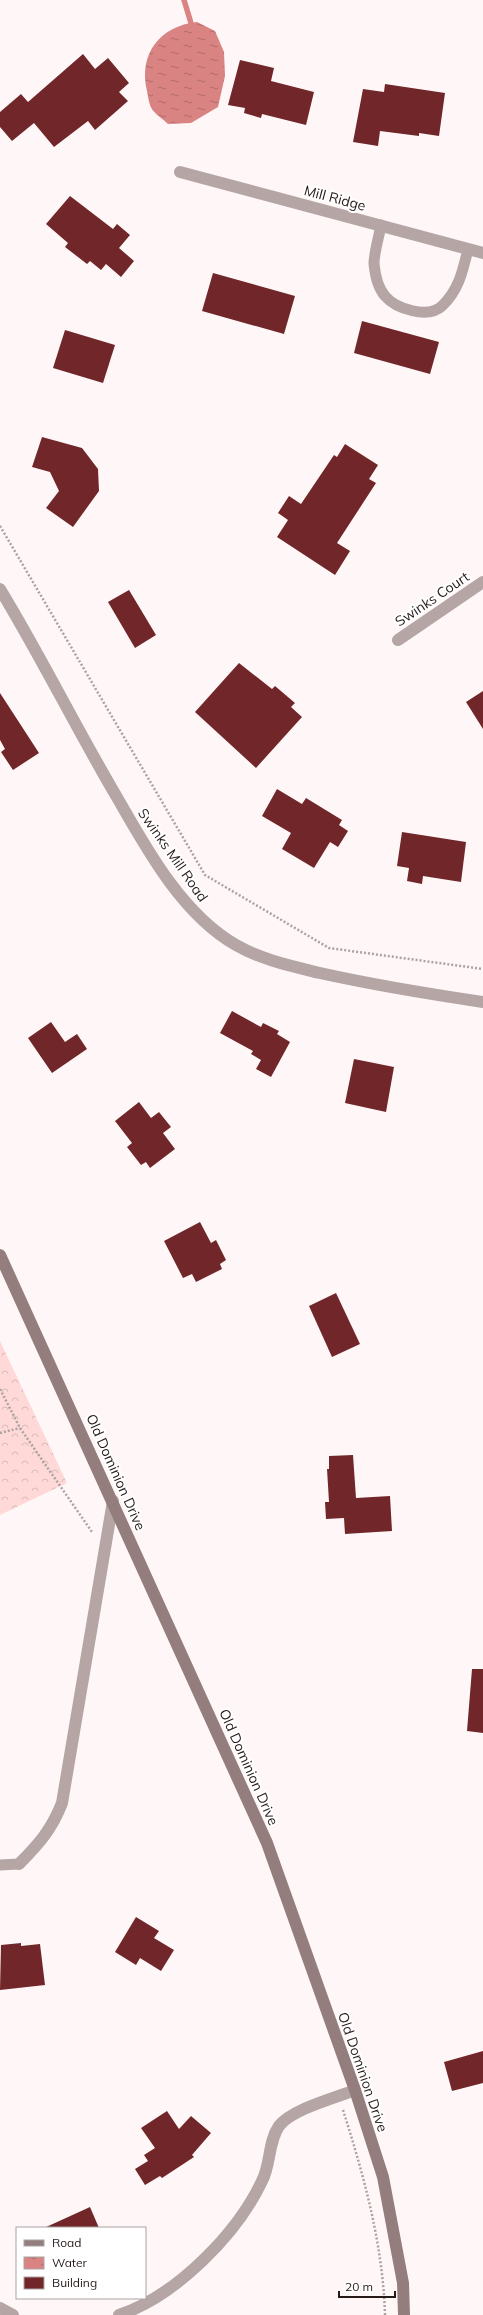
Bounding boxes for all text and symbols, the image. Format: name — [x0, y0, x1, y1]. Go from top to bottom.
street label: Mill Ridge — [302, 181, 368, 215]
street label: Swinks Court — [392, 568, 473, 630]
street label: Swinks Mill Road — [134, 805, 212, 905]
street label: Old Dominion Drive — [82, 1411, 150, 1533]
street label: Old Dominion Drive — [215, 1706, 283, 1828]
street label: Old Dominion Drive — [334, 2010, 392, 2134]
legend — [16, 2227, 146, 2299]
text: Road — [52, 2235, 81, 2250]
text: Water — [52, 2255, 88, 2270]
scale bar — [339, 2273, 395, 2299]
text: Building — [52, 2275, 97, 2290]
text: 20 m — [345, 2279, 373, 2294]

